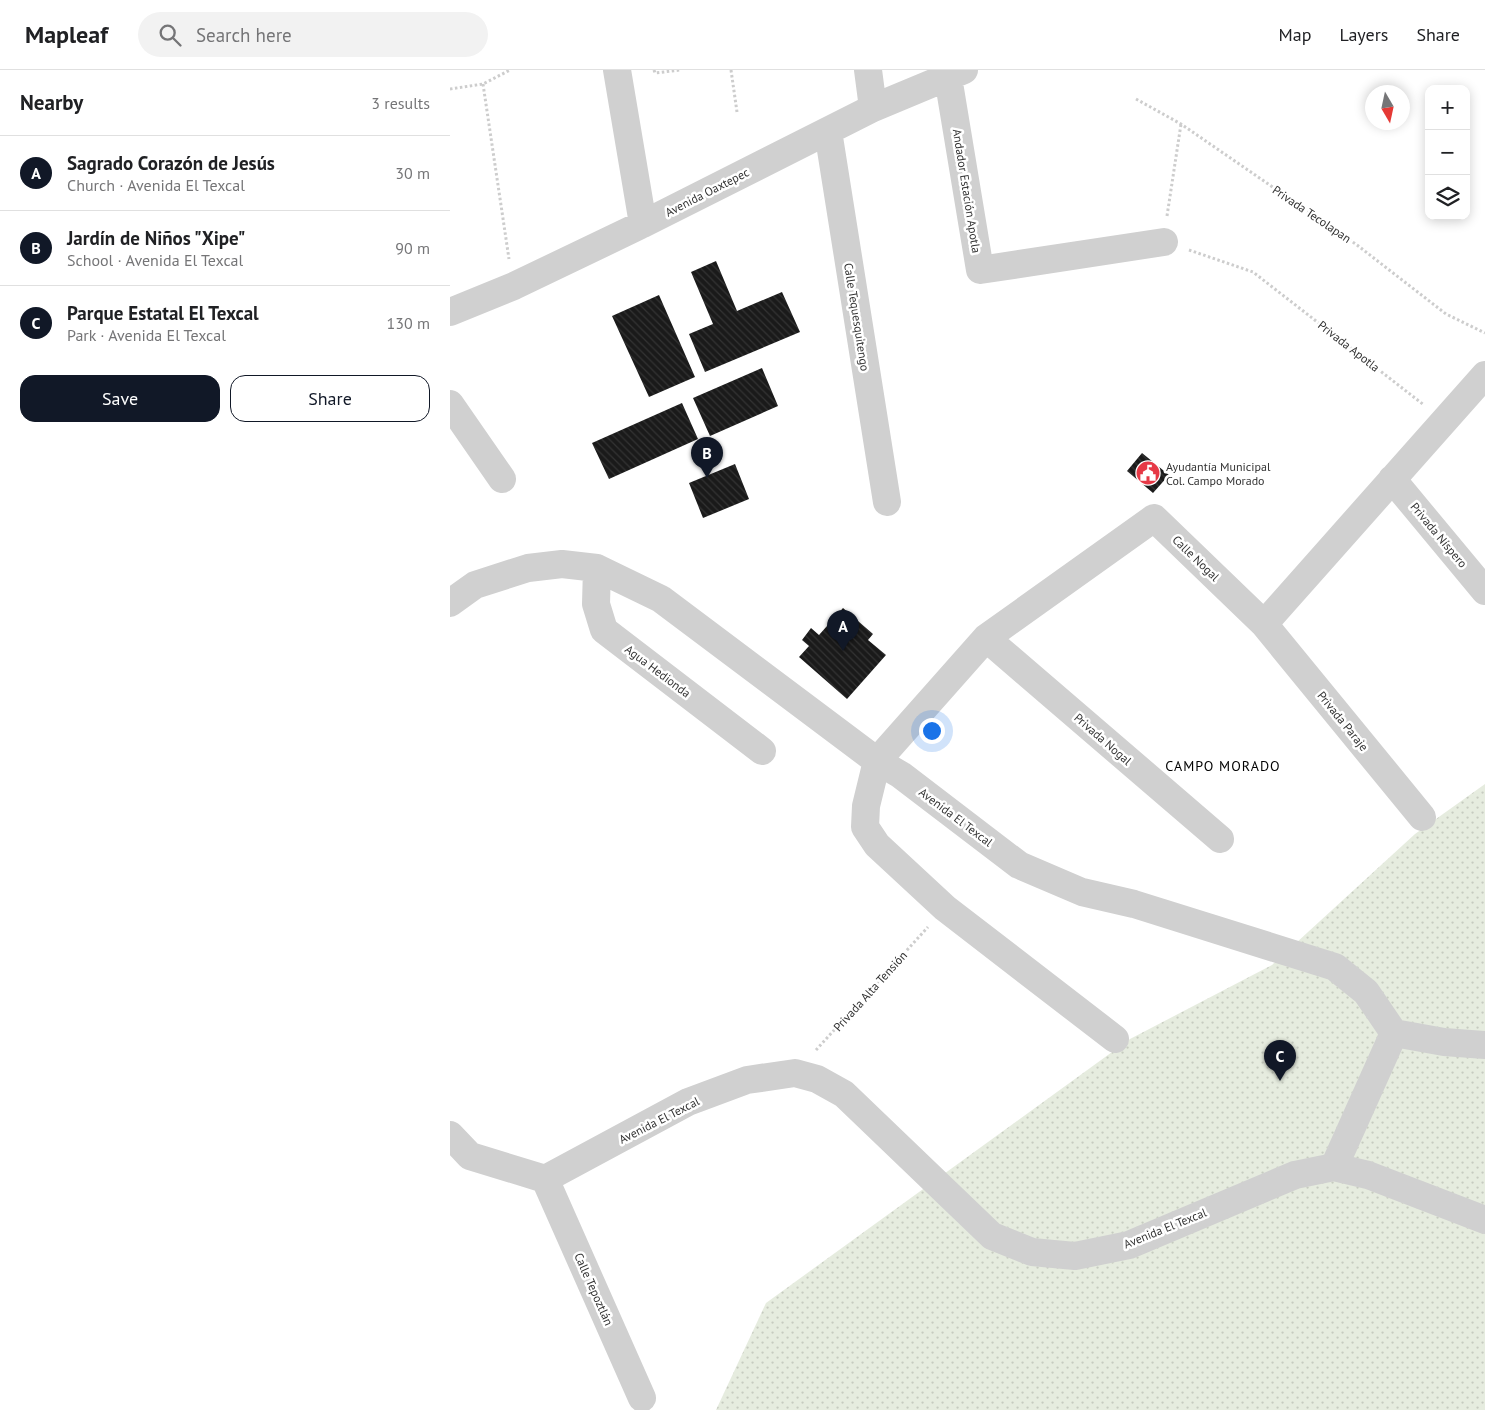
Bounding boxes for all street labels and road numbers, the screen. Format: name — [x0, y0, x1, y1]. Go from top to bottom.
street label: Andador Estación Apotla — [950, 128, 984, 254]
street label: Avenida Oaxtepec — [663, 164, 752, 220]
street label: Privada Tecolapan — [1270, 182, 1354, 246]
street label: Calle Tequesquitengo — [841, 262, 873, 372]
street label: Privada Apotla — [1315, 317, 1383, 375]
street label: Privada Níspero — [1407, 499, 1471, 571]
street label: Calle Nogal — [1169, 532, 1223, 584]
street label: Agua Hedionda — [622, 641, 694, 701]
street label: Privada Paraje — [1314, 688, 1372, 754]
street label: Privada Nogal — [1071, 710, 1135, 768]
street label: Avenida El Texcal — [916, 784, 996, 850]
street label: Privada Alta Tensión — [830, 948, 910, 1034]
street label: Avenida El Texcal — [616, 1093, 702, 1147]
street label: Avenida El Texcal — [1121, 1204, 1209, 1251]
street label: Calle Tepoztlán — [571, 1250, 617, 1328]

